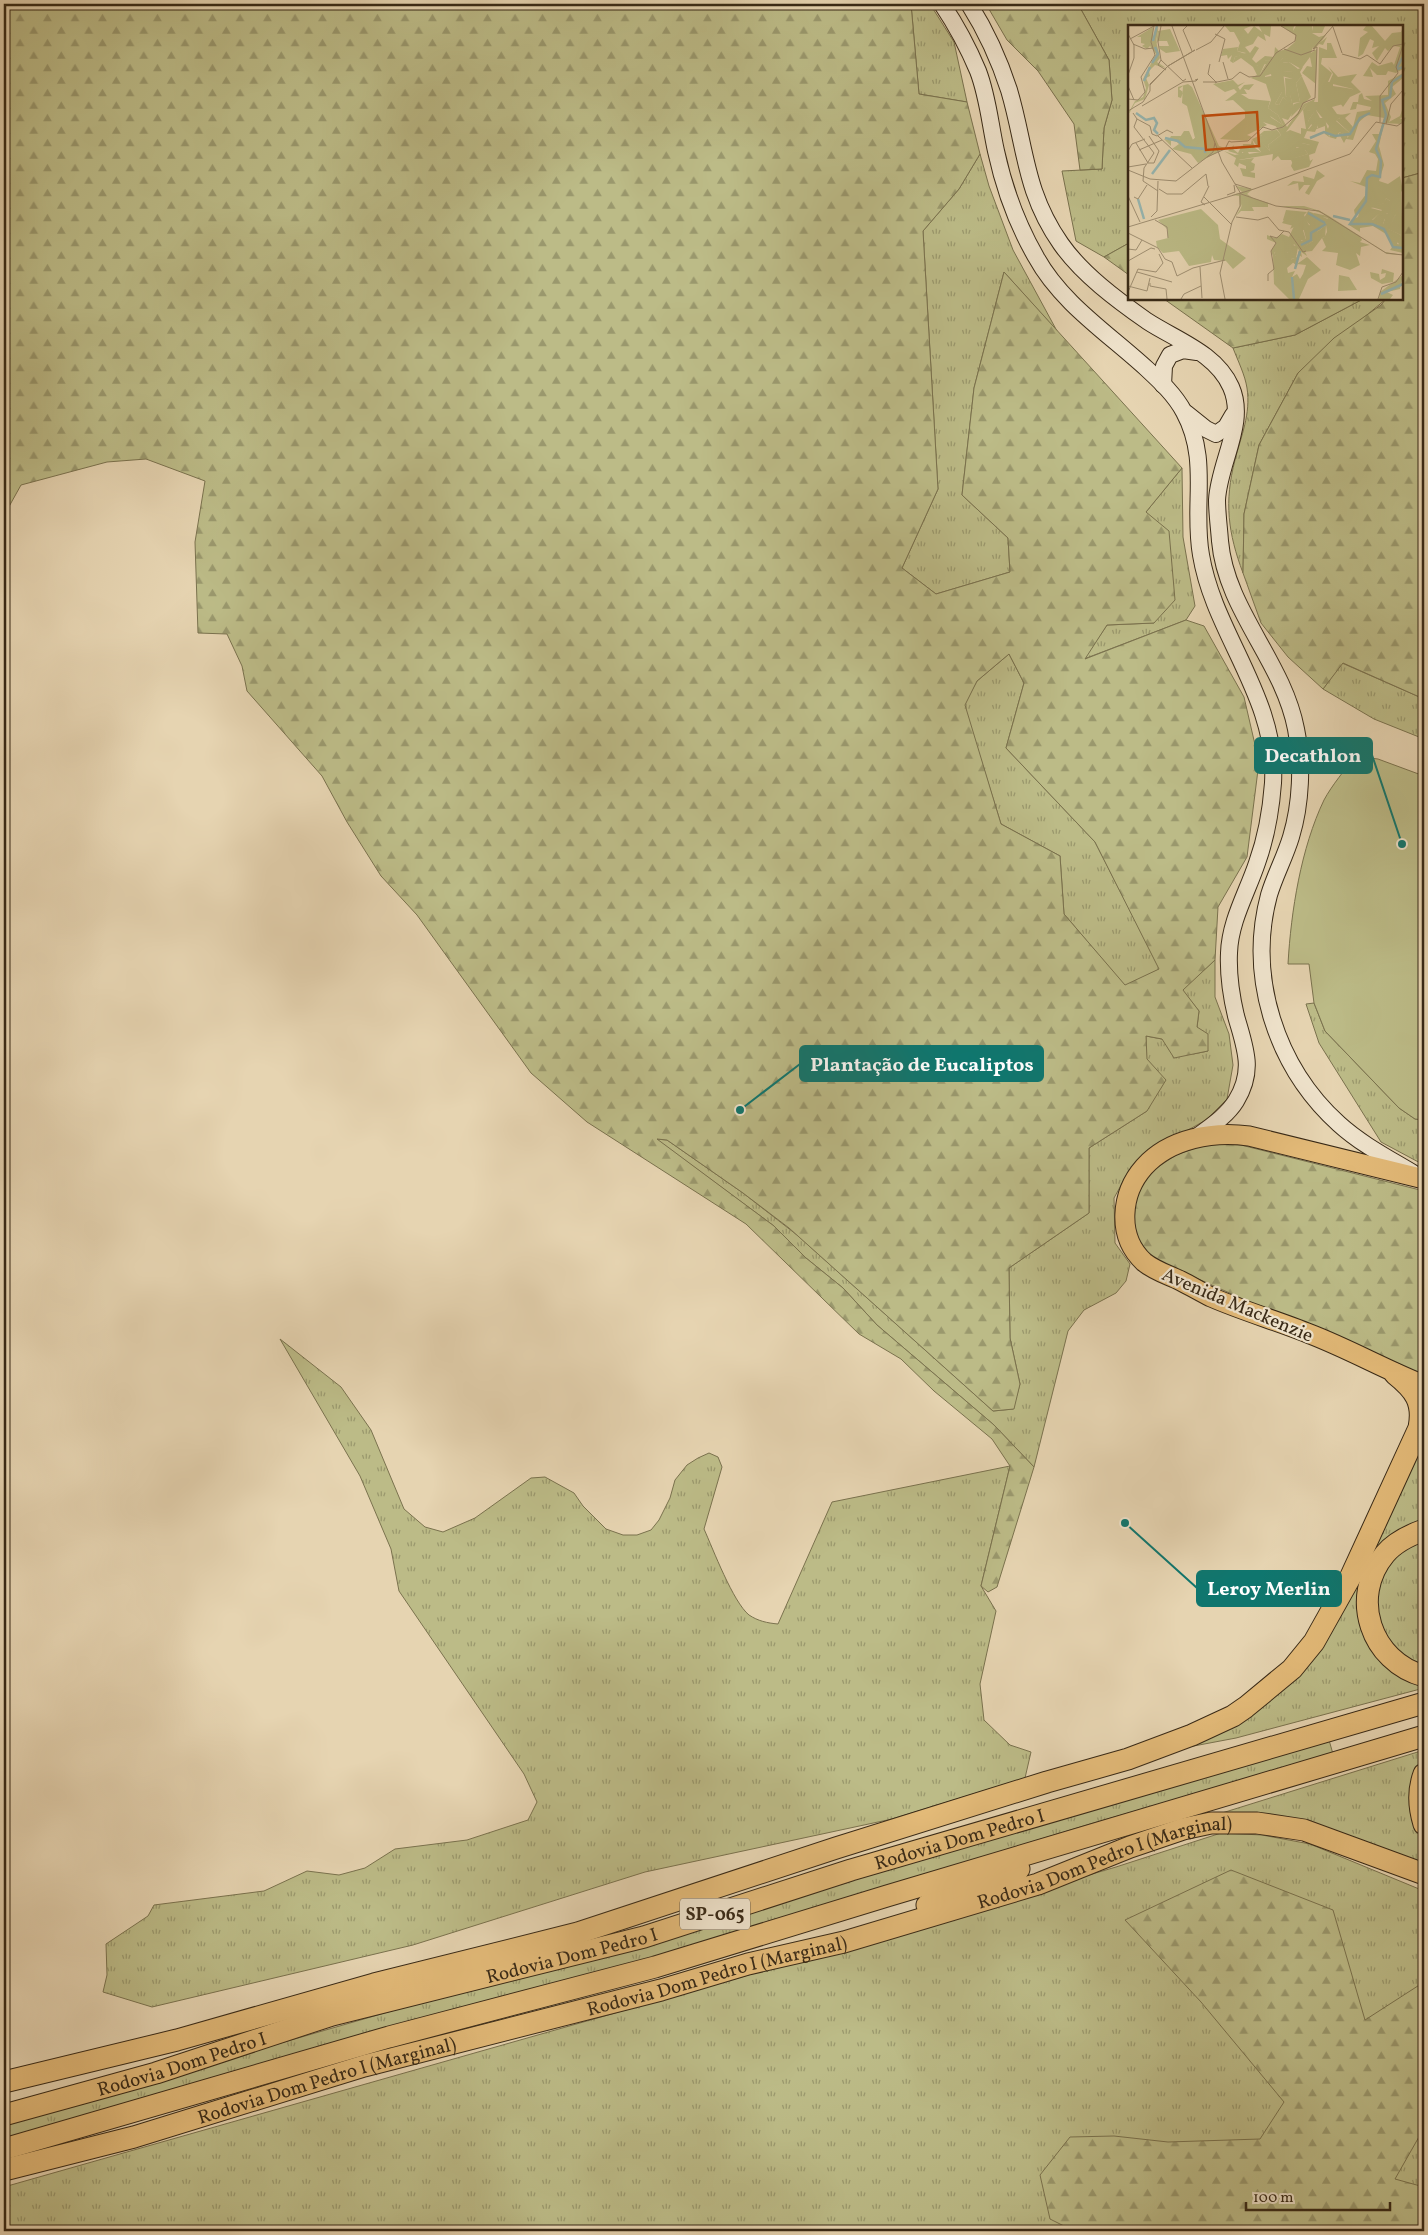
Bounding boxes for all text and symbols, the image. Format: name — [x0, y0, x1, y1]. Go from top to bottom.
inset map — [1128, 25, 1403, 300]
callout: Decathlon — [1255, 738, 1372, 773]
text: Decathlon — [1265, 743, 1361, 771]
callout: Plantação de Eucaliptos — [800, 1046, 1043, 1081]
text: Plantação de Eucaliptos — [810, 1052, 1034, 1080]
street label: Avenida Mackenzie — [1158, 1262, 1317, 1349]
callout: Leroy Merlin — [1197, 1571, 1341, 1606]
text: Leroy Merlin — [1207, 1576, 1331, 1604]
street label: Rodovia Dom Pedro I — [872, 1803, 1048, 1877]
street label: Rodovia Dom Pedro I (Marginal) — [974, 1812, 1232, 1916]
road number: SP-065 — [680, 1898, 750, 1930]
street label: Rodovia Dom Pedro I — [484, 1922, 661, 1991]
street label: Rodovia Dom Pedro I (Marginal) — [584, 1931, 850, 2023]
street label: Rodovia Dom Pedro I — [95, 2026, 270, 2104]
street label: Rodovia Dom Pedro I (Marginal) — [195, 2032, 459, 2132]
scale bar — [1246, 2180, 1389, 2212]
text: 100 m — [1253, 2188, 1293, 2209]

